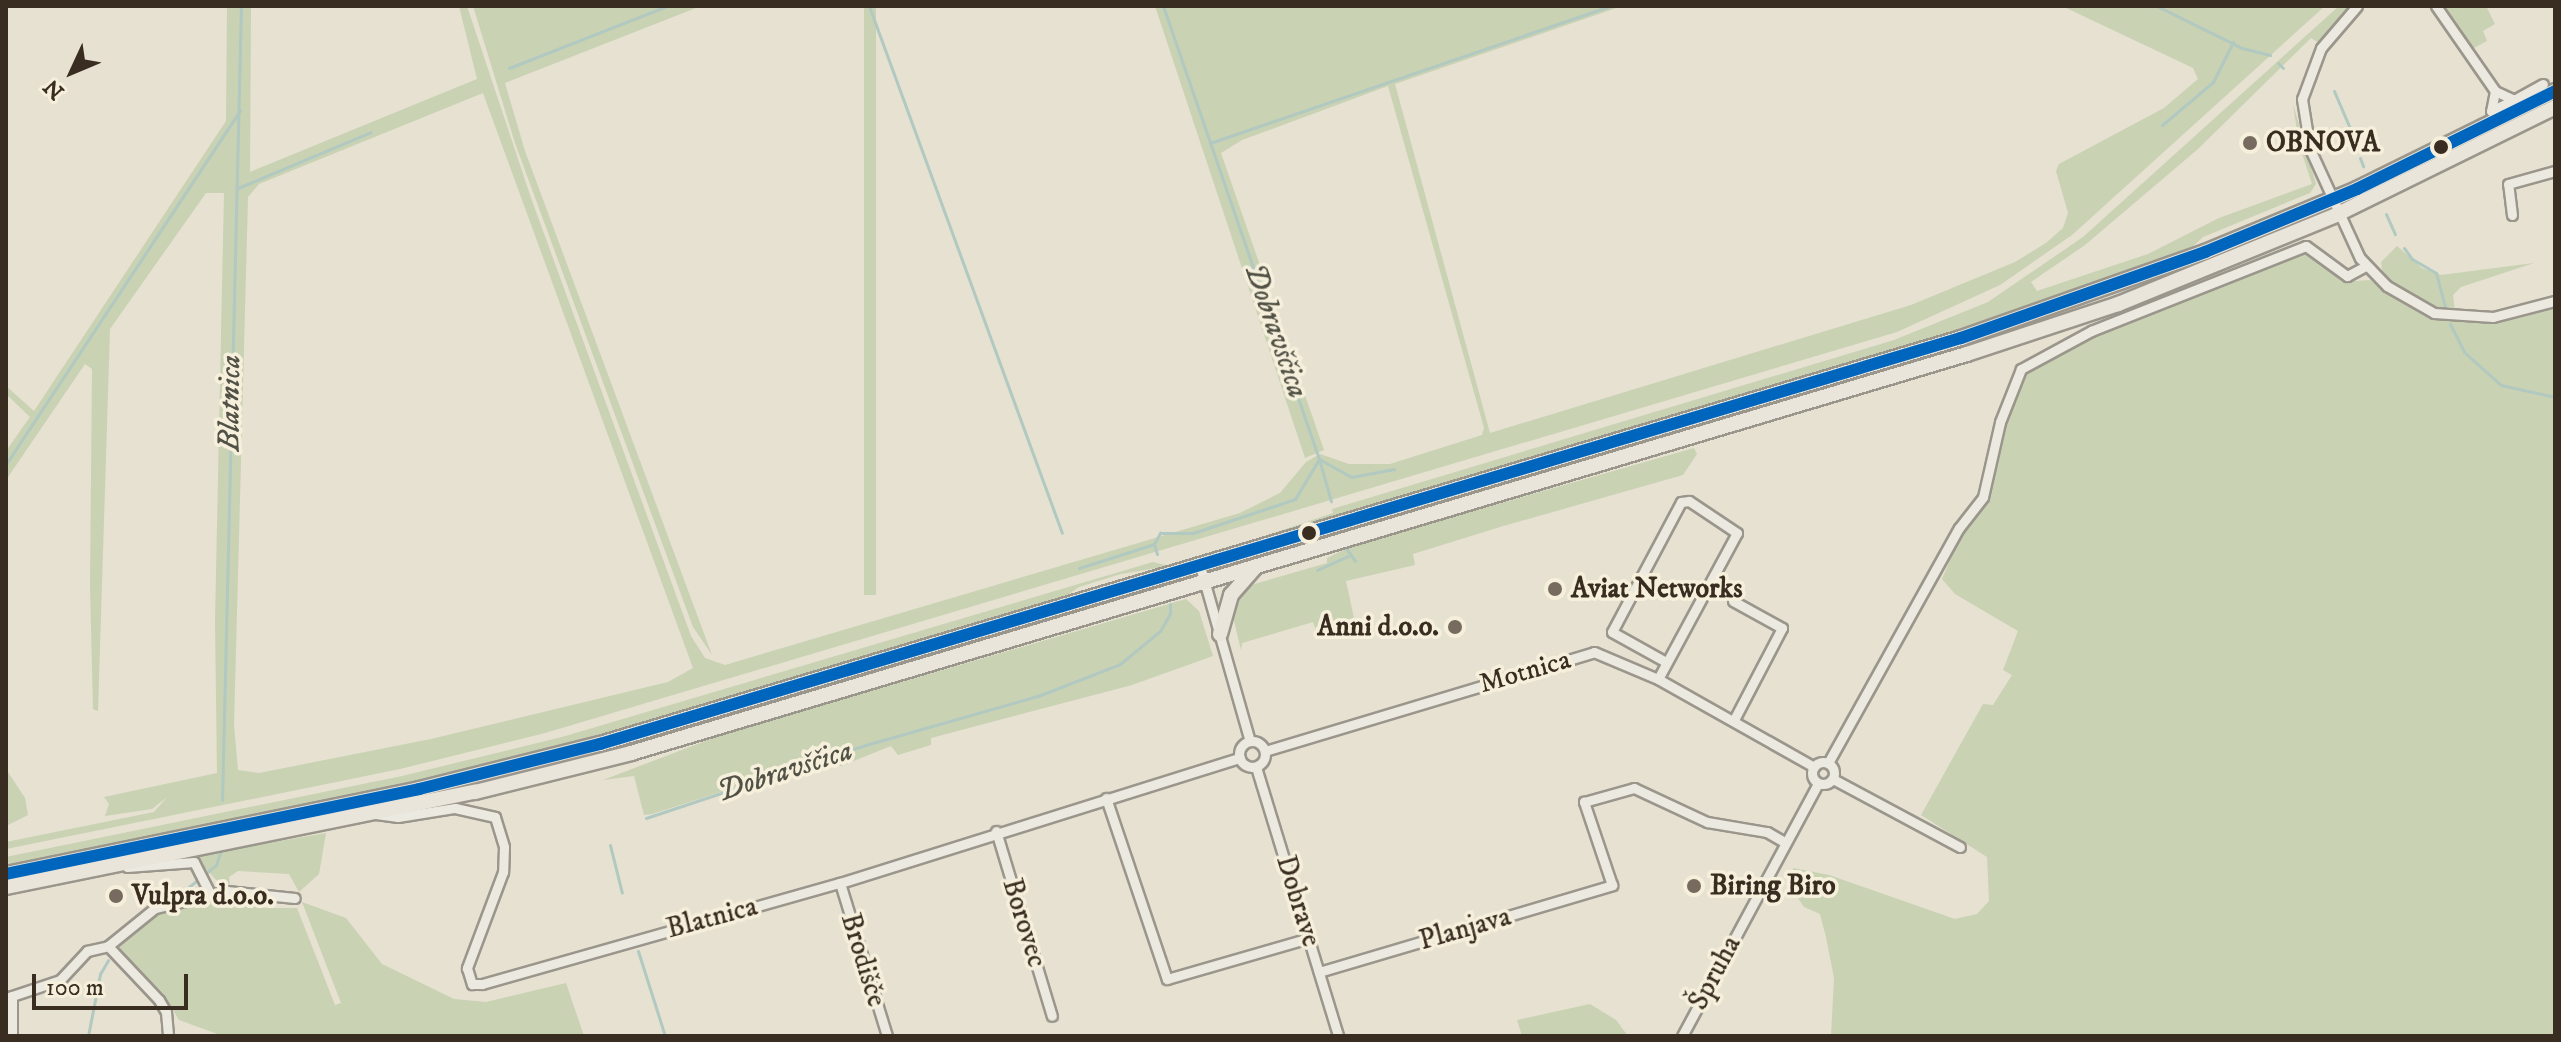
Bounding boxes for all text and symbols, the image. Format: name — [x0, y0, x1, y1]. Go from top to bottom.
north arrow — [32, 32, 112, 112]
text: N — [38, 73, 70, 105]
place label: OBNOVA — [2266, 126, 2380, 160]
marker: OBNOVA — [2241, 134, 2259, 152]
unlabelled marker — [2433, 139, 2449, 155]
water label: Dobravščica — [1235, 259, 1315, 403]
water label: Blatnica — [212, 355, 250, 451]
unlabelled marker — [1301, 525, 1317, 541]
place label: Aviat Networks — [1571, 572, 1743, 606]
marker: Aviat Networks — [1546, 580, 1564, 598]
place label: Anni d.o.o. — [1317, 610, 1439, 644]
marker: Anni d.o.o. — [1446, 618, 1464, 636]
street label: Motnica — [1475, 643, 1575, 701]
water label: Dobravščica — [713, 733, 857, 811]
street label: Dobrave — [1268, 851, 1328, 951]
place label: Biring Biro — [1710, 869, 1836, 903]
street label: Borovec — [995, 874, 1053, 972]
marker: Biring Biro — [1685, 877, 1703, 895]
place label: Vulpra d.o.o. — [132, 879, 274, 913]
marker: Vulpra d.o.o. — [107, 887, 125, 905]
street label: Blatnica — [663, 890, 761, 946]
street label: Planjava — [1415, 900, 1515, 958]
street label: Brodišče — [833, 909, 893, 1011]
street label: Špruha — [1682, 930, 1748, 1016]
scale bar — [36, 958, 192, 1008]
text: 100 m — [46, 973, 104, 1003]

